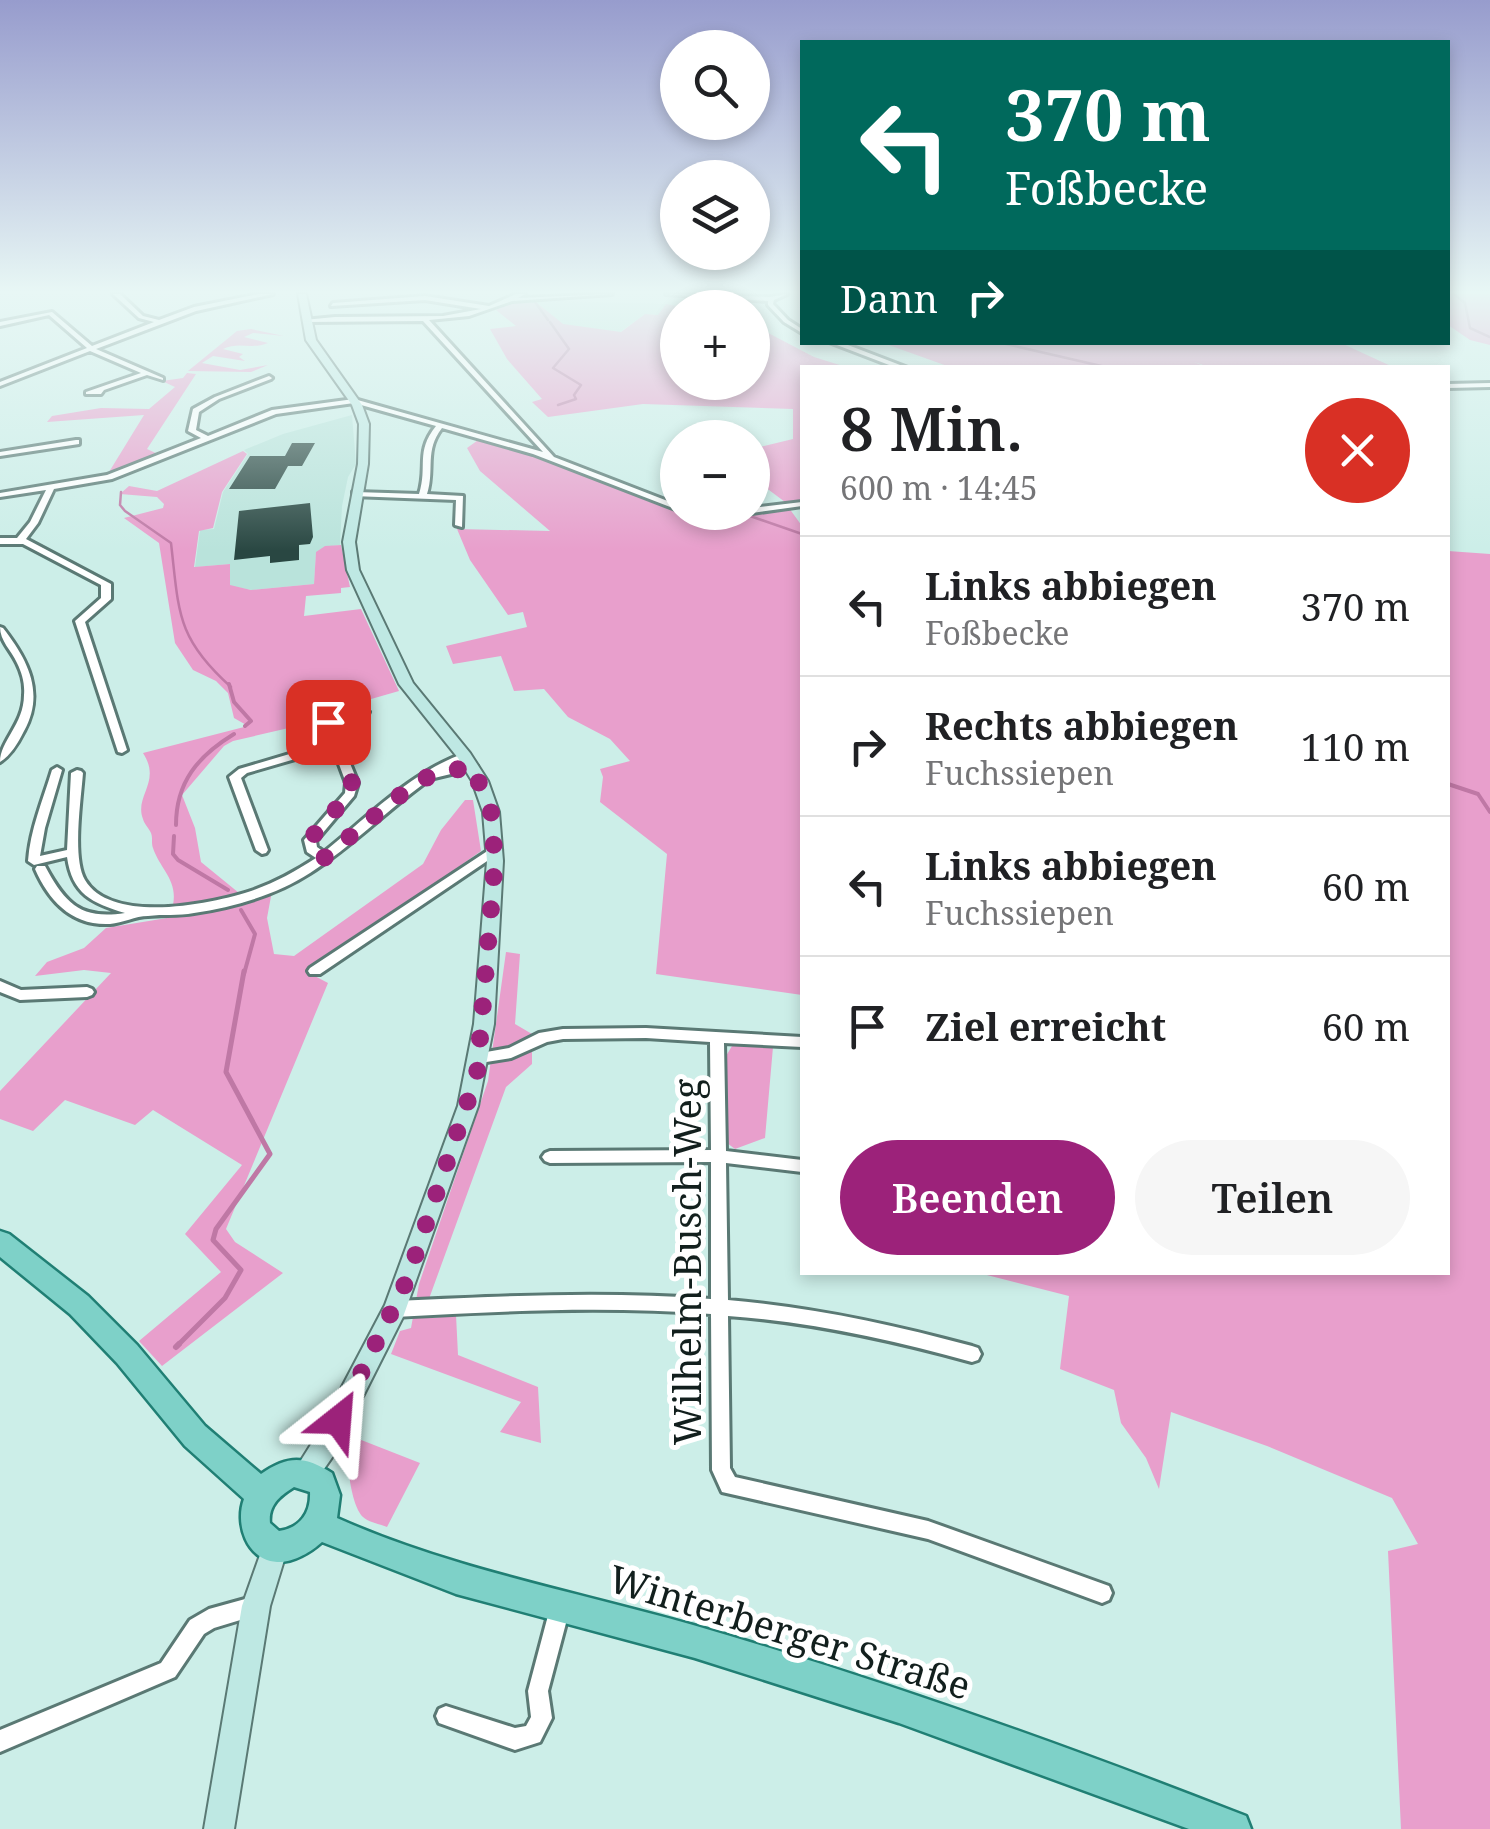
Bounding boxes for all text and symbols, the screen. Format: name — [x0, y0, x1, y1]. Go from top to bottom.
map controls — [660, 30, 770, 530]
button: search — [660, 30, 770, 140]
text: 370 m — [1005, 66, 1211, 162]
icon: left — [840, 80, 970, 210]
text: Foßbecke — [1005, 157, 1208, 218]
button: layers — [660, 160, 770, 270]
icon: right — [958, 270, 1013, 325]
text: Dann — [840, 272, 938, 324]
button: + — [660, 290, 770, 400]
text: 8 Min. — [840, 387, 1023, 469]
button: close — [1305, 398, 1410, 503]
button: − — [660, 420, 770, 530]
text: 600 m · 14:45 — [840, 466, 1038, 509]
text: Links abbiegen — [925, 559, 1217, 611]
icon: left — [840, 579, 895, 634]
text: 370 m — [1300, 580, 1410, 632]
text: Foßbecke — [925, 611, 1069, 654]
pin — [286, 680, 371, 765]
icon: arrive — [301, 695, 356, 750]
text: Rechts abbiegen — [925, 699, 1238, 751]
icon: right — [840, 719, 895, 774]
text: 110 m — [1300, 720, 1410, 772]
text: Fuchssiepen — [925, 751, 1114, 794]
text: Links abbiegen — [925, 839, 1217, 891]
icon: left — [840, 859, 895, 914]
text: 60 m — [1322, 860, 1410, 912]
text: Fuchssiepen — [925, 891, 1114, 934]
icon: arrive — [840, 999, 895, 1054]
text: Ziel erreicht — [925, 1000, 1166, 1052]
text: 60 m — [1322, 1000, 1410, 1052]
street label: Wilhelm-Busch-Weg — [660, 1079, 712, 1445]
button: Beenden — [840, 1140, 1115, 1255]
button: Teilen — [1135, 1140, 1410, 1255]
position arrow — [286, 1368, 390, 1472]
street label: Winterberger Straße — [603, 1551, 977, 1711]

